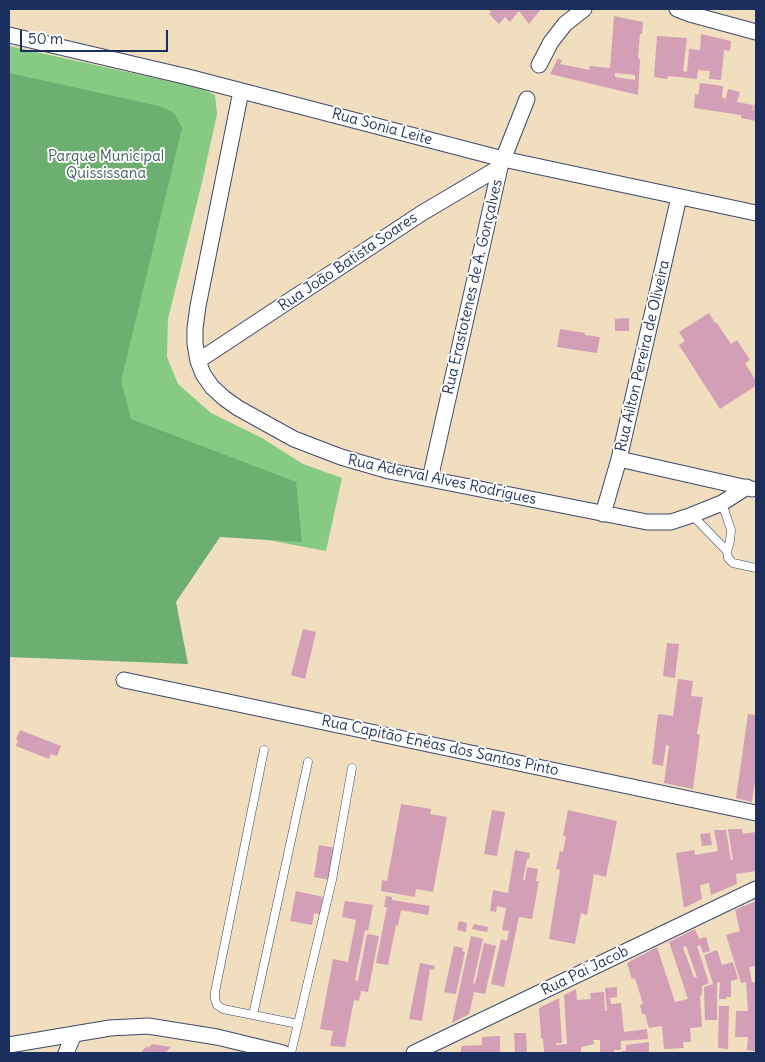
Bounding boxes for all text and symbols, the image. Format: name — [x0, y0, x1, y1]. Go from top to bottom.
scale bar — [22, 20, 170, 52]
text: 50 m — [28, 29, 63, 48]
street label: Rua Sonia Leite — [330, 105, 434, 149]
park label: Parque Municipal Quississana — [48, 148, 164, 183]
street label: Rua Erastotenes de A. Gonçalves — [439, 178, 507, 396]
street label: Rua João Batista Soares — [275, 209, 421, 315]
street label: Rua Ailton Pereira de Oliveira — [612, 258, 674, 454]
street label: Rua Aderval Alves Rodrigues — [346, 451, 538, 509]
street label: Rua Capitão Enéas dos Santos Pinto — [320, 712, 560, 780]
street label: Rua Pai Jacob — [538, 942, 632, 1000]

